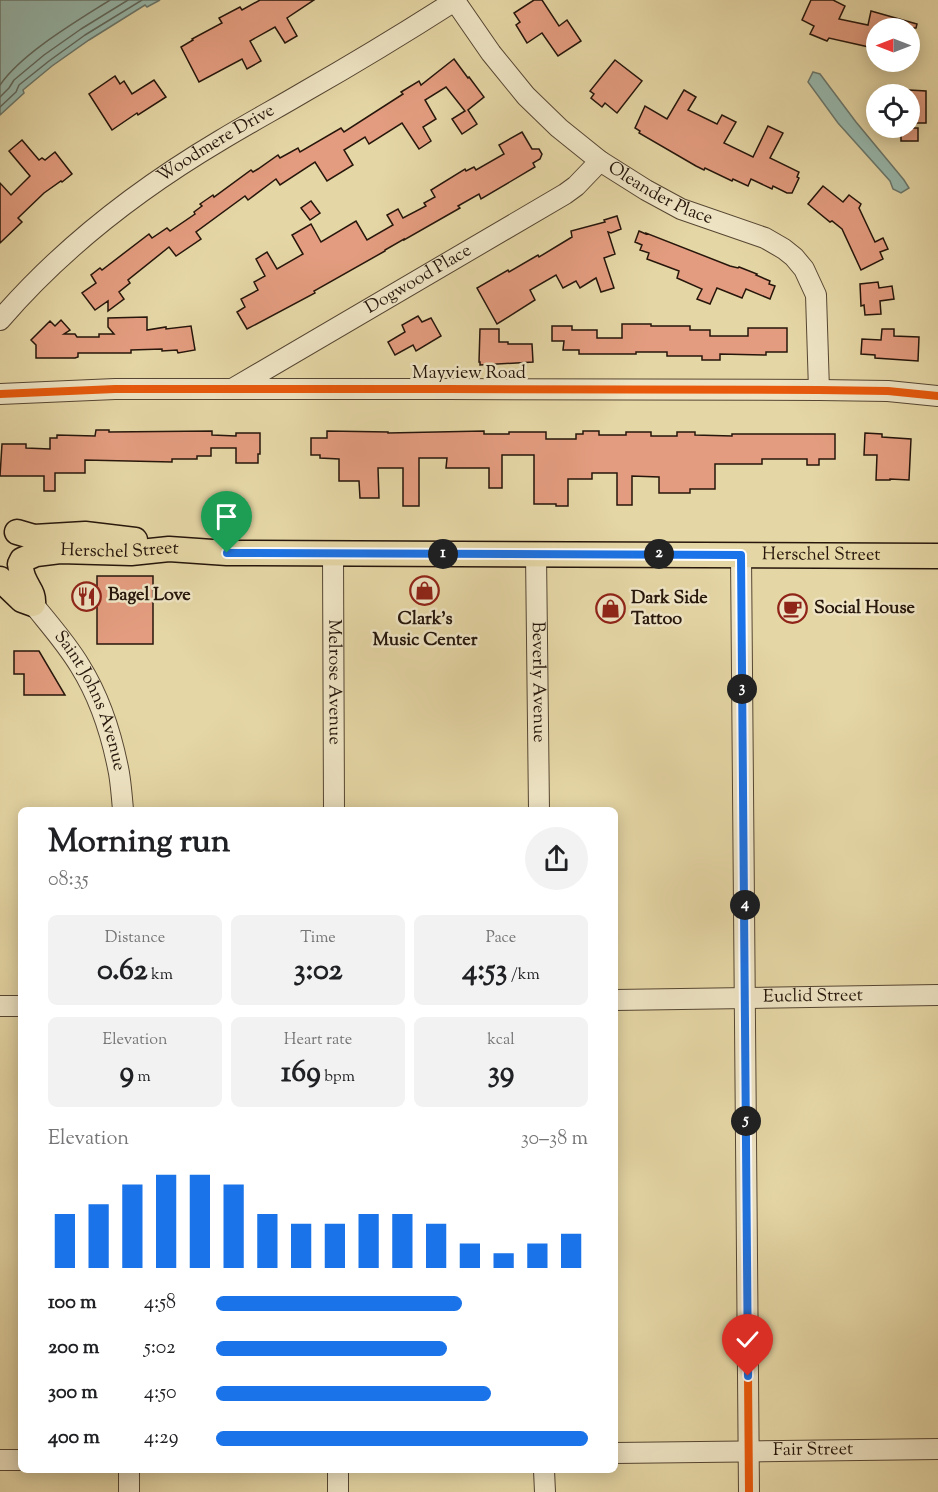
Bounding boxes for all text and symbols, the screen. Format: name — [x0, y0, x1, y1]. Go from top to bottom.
north arrow — [866, 18, 920, 72]
map controls — [866, 18, 920, 138]
button: locate — [866, 84, 920, 138]
street label: Woodmere Drive — [152, 98, 280, 190]
street label: Oleander Place — [602, 156, 716, 232]
street label: Dogwood Place — [361, 238, 477, 321]
street label: Mayview Road — [412, 361, 526, 387]
pin — [201, 491, 252, 553]
icon: arrive — [210, 500, 243, 533]
street label: Herschel Street — [60, 536, 180, 566]
pin: 1 — [428, 539, 458, 569]
pin: 2 — [644, 539, 674, 569]
text: 1 — [440, 542, 446, 565]
text: 2 — [655, 542, 663, 565]
street label: Herschel Street — [762, 542, 881, 569]
shop icon: Clark's Music Center — [409, 575, 441, 607]
restaurant icon: Bagel Love — [71, 580, 103, 612]
place label: Bagel Love — [108, 583, 191, 609]
place label: Dark Side Tattoo — [631, 586, 708, 633]
shop icon: Dark Side Tattoo — [594, 593, 626, 625]
cafe icon: Social House — [777, 593, 809, 625]
place label: Social House — [814, 596, 916, 622]
place label: Clark's Music Center — [373, 607, 478, 654]
street label: Melrose Avenue — [320, 619, 347, 745]
street label: Beverly Avenue — [524, 621, 551, 743]
street label: Saint Johns Avenue — [47, 625, 131, 773]
pin: 3 — [727, 674, 757, 704]
text: 3 — [739, 677, 745, 700]
text: Morning run — [48, 819, 230, 867]
button: share — [525, 827, 588, 890]
text: 08:35 — [48, 866, 89, 895]
pin: 4 — [730, 890, 760, 920]
text: 4 — [741, 893, 749, 916]
text: Distance — [105, 927, 165, 950]
text: Time — [300, 927, 336, 950]
text: Pace — [486, 927, 516, 950]
text: 0.62 — [97, 950, 148, 993]
text: 3:02 — [293, 950, 343, 993]
text: 4:53 — [462, 950, 507, 993]
text: km — [148, 964, 173, 987]
text: /km — [507, 964, 540, 987]
street label: Euclid Street — [763, 983, 863, 1011]
text: Elevation — [103, 1029, 167, 1052]
text: Heart rate — [284, 1029, 352, 1052]
text: kcal — [487, 1029, 515, 1052]
text: 9 — [119, 1052, 134, 1095]
text: 169 — [281, 1052, 321, 1095]
text: 39 — [488, 1052, 514, 1095]
text: m — [134, 1066, 151, 1089]
text: bpm — [321, 1066, 355, 1089]
pin: 5 — [731, 1106, 761, 1136]
text: 5 — [743, 1109, 749, 1132]
text: Elevation — [48, 1125, 129, 1154]
text: 30–38 m — [521, 1125, 588, 1154]
text: 100 m — [48, 1289, 97, 1318]
text: 4:58 — [144, 1289, 176, 1318]
pin — [722, 1314, 773, 1376]
icon: check — [731, 1323, 764, 1356]
text: 200 m — [48, 1334, 99, 1363]
text: 5:02 — [144, 1334, 176, 1363]
text: 300 m — [48, 1379, 98, 1408]
text: 4:50 — [144, 1379, 177, 1408]
text: 400 m — [48, 1424, 100, 1453]
text: 4:29 — [144, 1424, 178, 1453]
street label: Fair Street — [773, 1437, 853, 1464]

